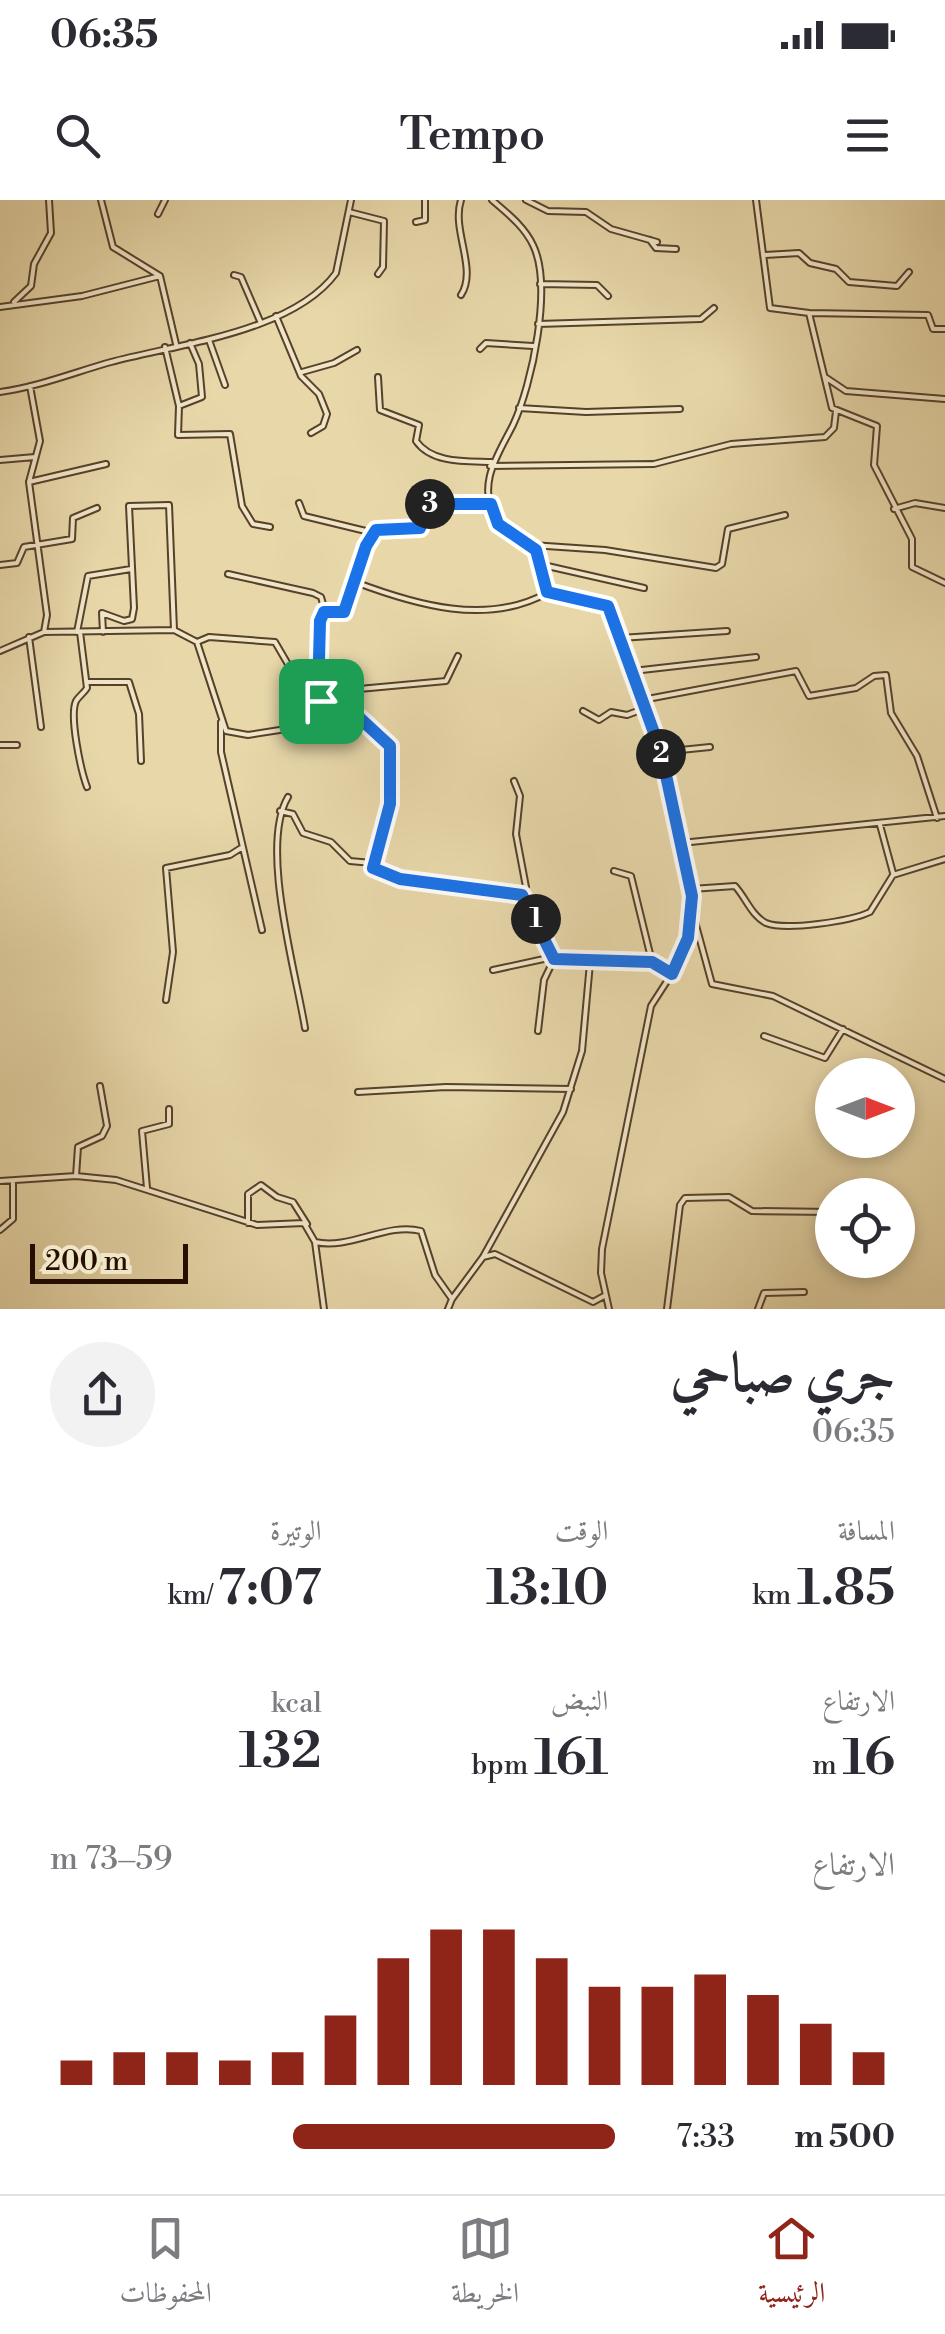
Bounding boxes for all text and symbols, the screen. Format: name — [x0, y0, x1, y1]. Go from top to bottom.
text: 06:35 — [50, 12, 158, 59]
text: Tempo — [400, 107, 545, 164]
icon: search — [50, 108, 105, 163]
icon: menu — [840, 108, 895, 163]
pin: 3 — [405, 479, 455, 529]
text: 3 — [422, 486, 438, 521]
pin — [279, 659, 364, 744]
icon: arrive — [294, 674, 349, 729]
pin: 2 — [636, 729, 686, 779]
text: 2 — [652, 736, 670, 771]
pin: 1 — [511, 894, 561, 944]
text: 1 — [529, 901, 543, 936]
north arrow — [815, 1058, 915, 1158]
map controls — [815, 1058, 915, 1278]
button: locate — [815, 1178, 915, 1278]
scale bar — [30, 1239, 188, 1284]
text: 200 m — [45, 1244, 128, 1279]
text: جري صباحي — [671, 1340, 895, 1409]
button: share — [50, 1342, 155, 1447]
text: 06:35 — [812, 1412, 895, 1452]
text: الوتيرة — [270, 1514, 322, 1549]
text: الوقت — [555, 1514, 608, 1549]
text: المسافة — [838, 1514, 895, 1549]
text: 7:07 — [218, 1558, 322, 1620]
text: 13:10 — [486, 1558, 608, 1620]
text: 1.85 — [797, 1558, 895, 1620]
text: /km — [168, 1578, 218, 1613]
text: km — [752, 1578, 797, 1613]
text: النبض — [551, 1684, 608, 1719]
text: الارتفاع — [822, 1684, 895, 1719]
text: kcal — [271, 1686, 322, 1721]
text: 132 — [239, 1721, 322, 1783]
text: 161 — [534, 1728, 608, 1790]
text: 16 — [843, 1728, 895, 1790]
text: bpm — [472, 1748, 534, 1783]
text: m — [812, 1748, 843, 1783]
text: 59–73 m — [50, 1839, 172, 1879]
text: الارتفاع — [812, 1845, 895, 1885]
text: 7:33 — [676, 2117, 735, 2157]
text: 500 m — [794, 2117, 895, 2157]
tab: المحفوظات — [120, 2211, 212, 2320]
tab: الخريطة — [451, 2211, 519, 2320]
tab: الرئيسية — [758, 2211, 825, 2320]

